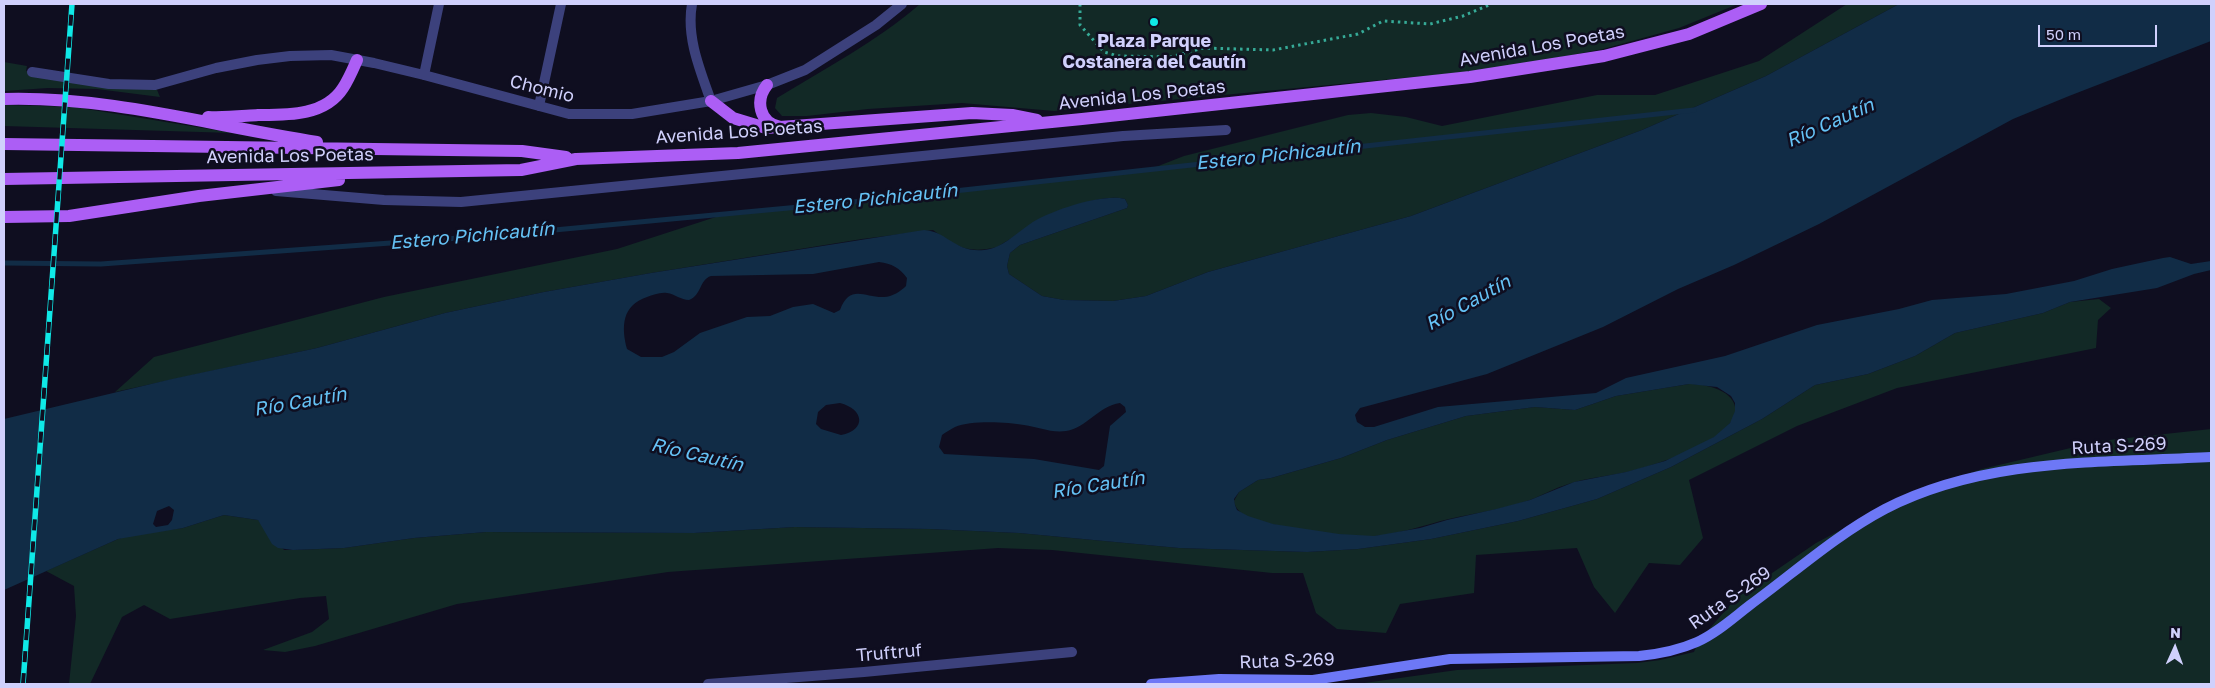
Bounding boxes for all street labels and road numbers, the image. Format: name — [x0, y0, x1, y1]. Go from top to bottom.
street label: Avenida Los Poetas — [1458, 21, 1626, 71]
street label: Chomio — [508, 71, 576, 107]
street label: Avenida Los Poetas — [1058, 76, 1226, 114]
street label: Avenida Los Poetas — [655, 115, 823, 149]
street label: Avenida Los Poetas — [206, 144, 374, 168]
street label: Ruta S-269 — [2071, 433, 2167, 459]
street label: Ruta S-269 — [1685, 562, 1775, 634]
street label: Truftruf — [855, 639, 923, 667]
street label: Ruta S-269 — [1239, 649, 1335, 673]

